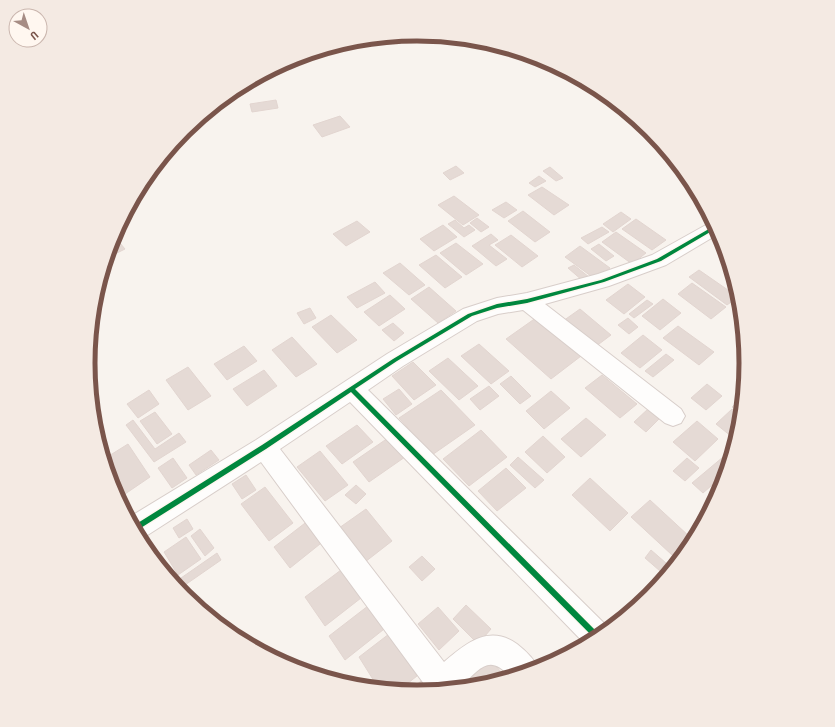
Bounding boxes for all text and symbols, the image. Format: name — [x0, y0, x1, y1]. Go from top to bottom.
north arrow — [8, 8, 48, 48]
text: U — [28, 28, 41, 42]

